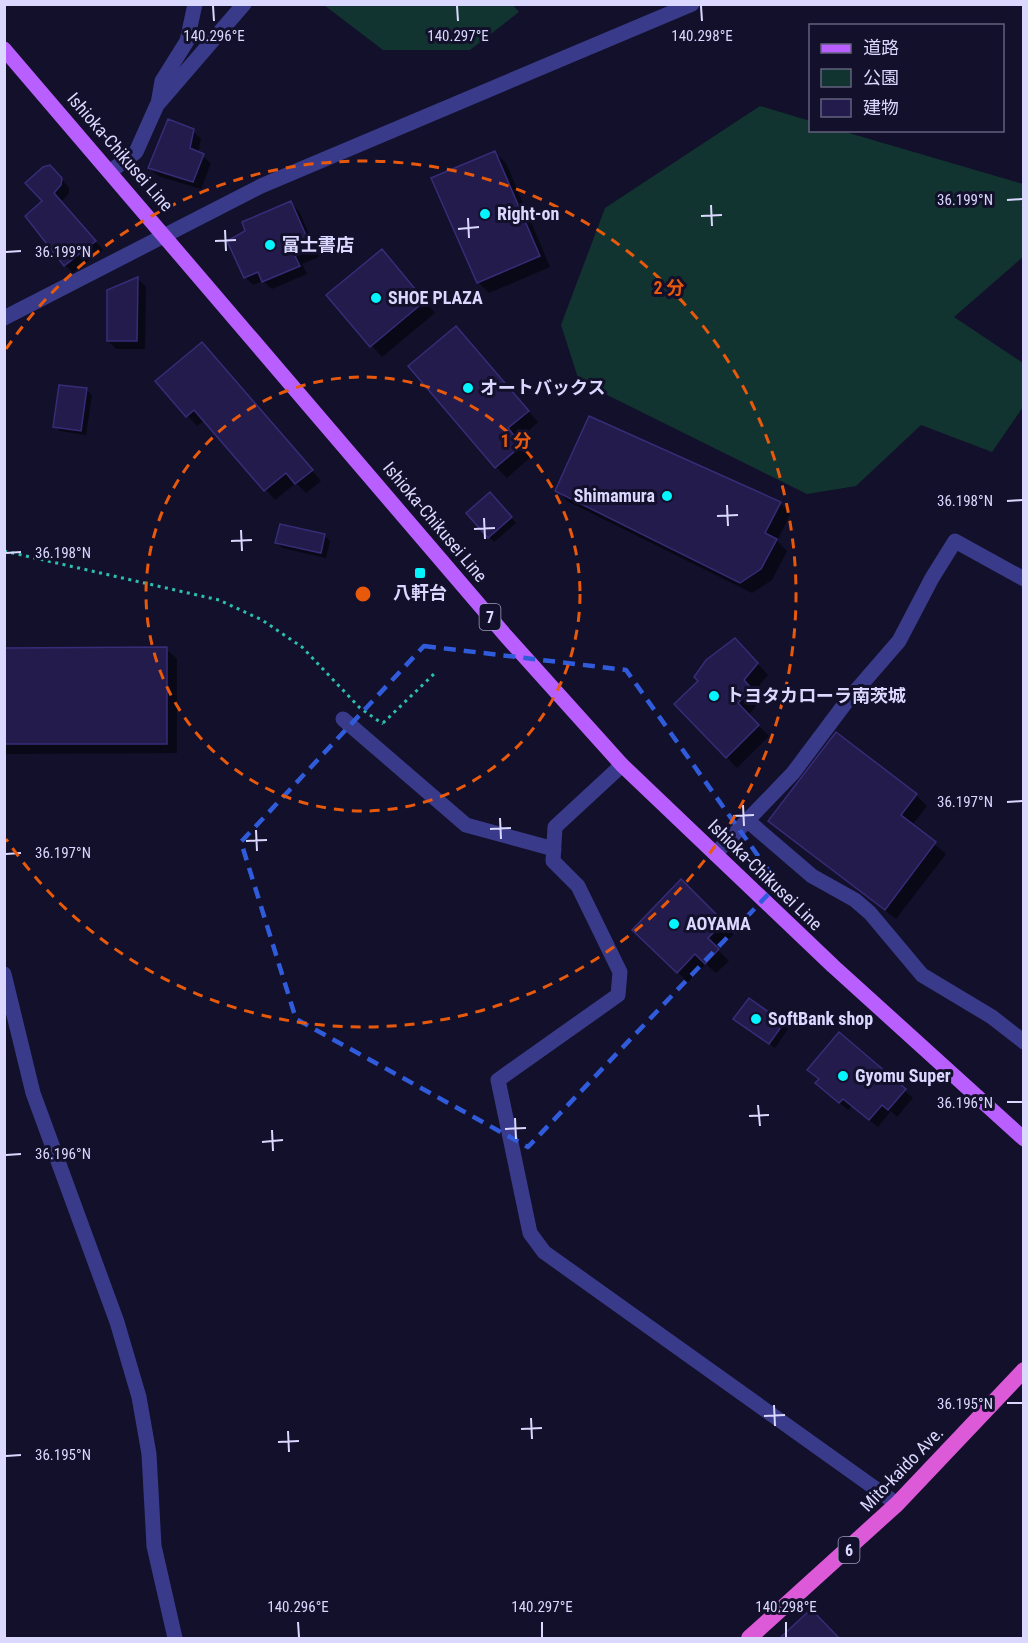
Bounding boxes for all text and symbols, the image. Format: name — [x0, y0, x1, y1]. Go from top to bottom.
legend — [809, 24, 1004, 132]
text: 140.296°E — [183, 27, 245, 45]
text: 140.297°E — [427, 27, 489, 45]
text: 140.298°E — [671, 27, 733, 45]
text: 道路 — [863, 37, 899, 58]
text: 公園 — [863, 67, 899, 88]
street label: Ishioka-Chikusei Line — [63, 88, 178, 215]
text: 建物 — [863, 97, 899, 118]
text: 36.199°N — [937, 191, 993, 209]
place label: Right-on — [497, 203, 559, 224]
marker: Right-on — [478, 207, 492, 221]
place label: 富士書店 — [282, 234, 354, 255]
marker: 富士書店 — [263, 238, 277, 252]
text: 36.199°N — [35, 243, 91, 261]
text: 2 分 — [653, 277, 685, 298]
place label: SHOE PLAZA — [388, 287, 483, 308]
marker: SHOE PLAZA — [369, 291, 383, 305]
place label: オートバックス — [480, 377, 605, 398]
marker: オートバックス — [461, 381, 475, 395]
text: 1 分 — [500, 430, 532, 451]
street label: Ishioka-Chikusei Line — [379, 457, 492, 586]
place label: Shimamura — [574, 485, 655, 506]
marker: Shimamura — [660, 489, 674, 503]
text: 36.198°N — [937, 492, 993, 510]
text: 36.198°N — [35, 544, 91, 562]
marker: 八軒台 — [413, 566, 427, 580]
place label: 八軒台 — [393, 582, 447, 603]
centre of rings — [353, 584, 373, 604]
road number: 7 — [480, 604, 500, 630]
place label: トヨタカローラ南茨城 — [726, 685, 906, 706]
marker: トヨタカローラ南茨城 — [707, 689, 721, 703]
text: 36.197°N — [937, 793, 993, 811]
street label: Ishioka-Chikusei Line — [704, 815, 827, 934]
text: 36.197°N — [35, 844, 91, 862]
place label: AOYAMA — [686, 913, 751, 934]
marker: AOYAMA — [667, 917, 681, 931]
place label: SoftBank shop — [768, 1008, 873, 1029]
marker: SoftBank shop — [749, 1012, 763, 1026]
place label: Gyomu Super — [855, 1065, 951, 1086]
marker: Gyomu Super — [836, 1069, 850, 1083]
text: 36.196°N — [937, 1094, 993, 1112]
text: 36.196°N — [35, 1145, 91, 1163]
text: 36.195°N — [937, 1395, 993, 1413]
street label: Mito-kaido Ave. — [856, 1422, 947, 1516]
text: 36.195°N — [35, 1446, 91, 1464]
road number: 6 — [838, 1537, 860, 1563]
text: 140.296°E — [267, 1598, 329, 1616]
text: 140.297°E — [511, 1598, 573, 1616]
text: 140.298°E — [755, 1598, 817, 1616]

